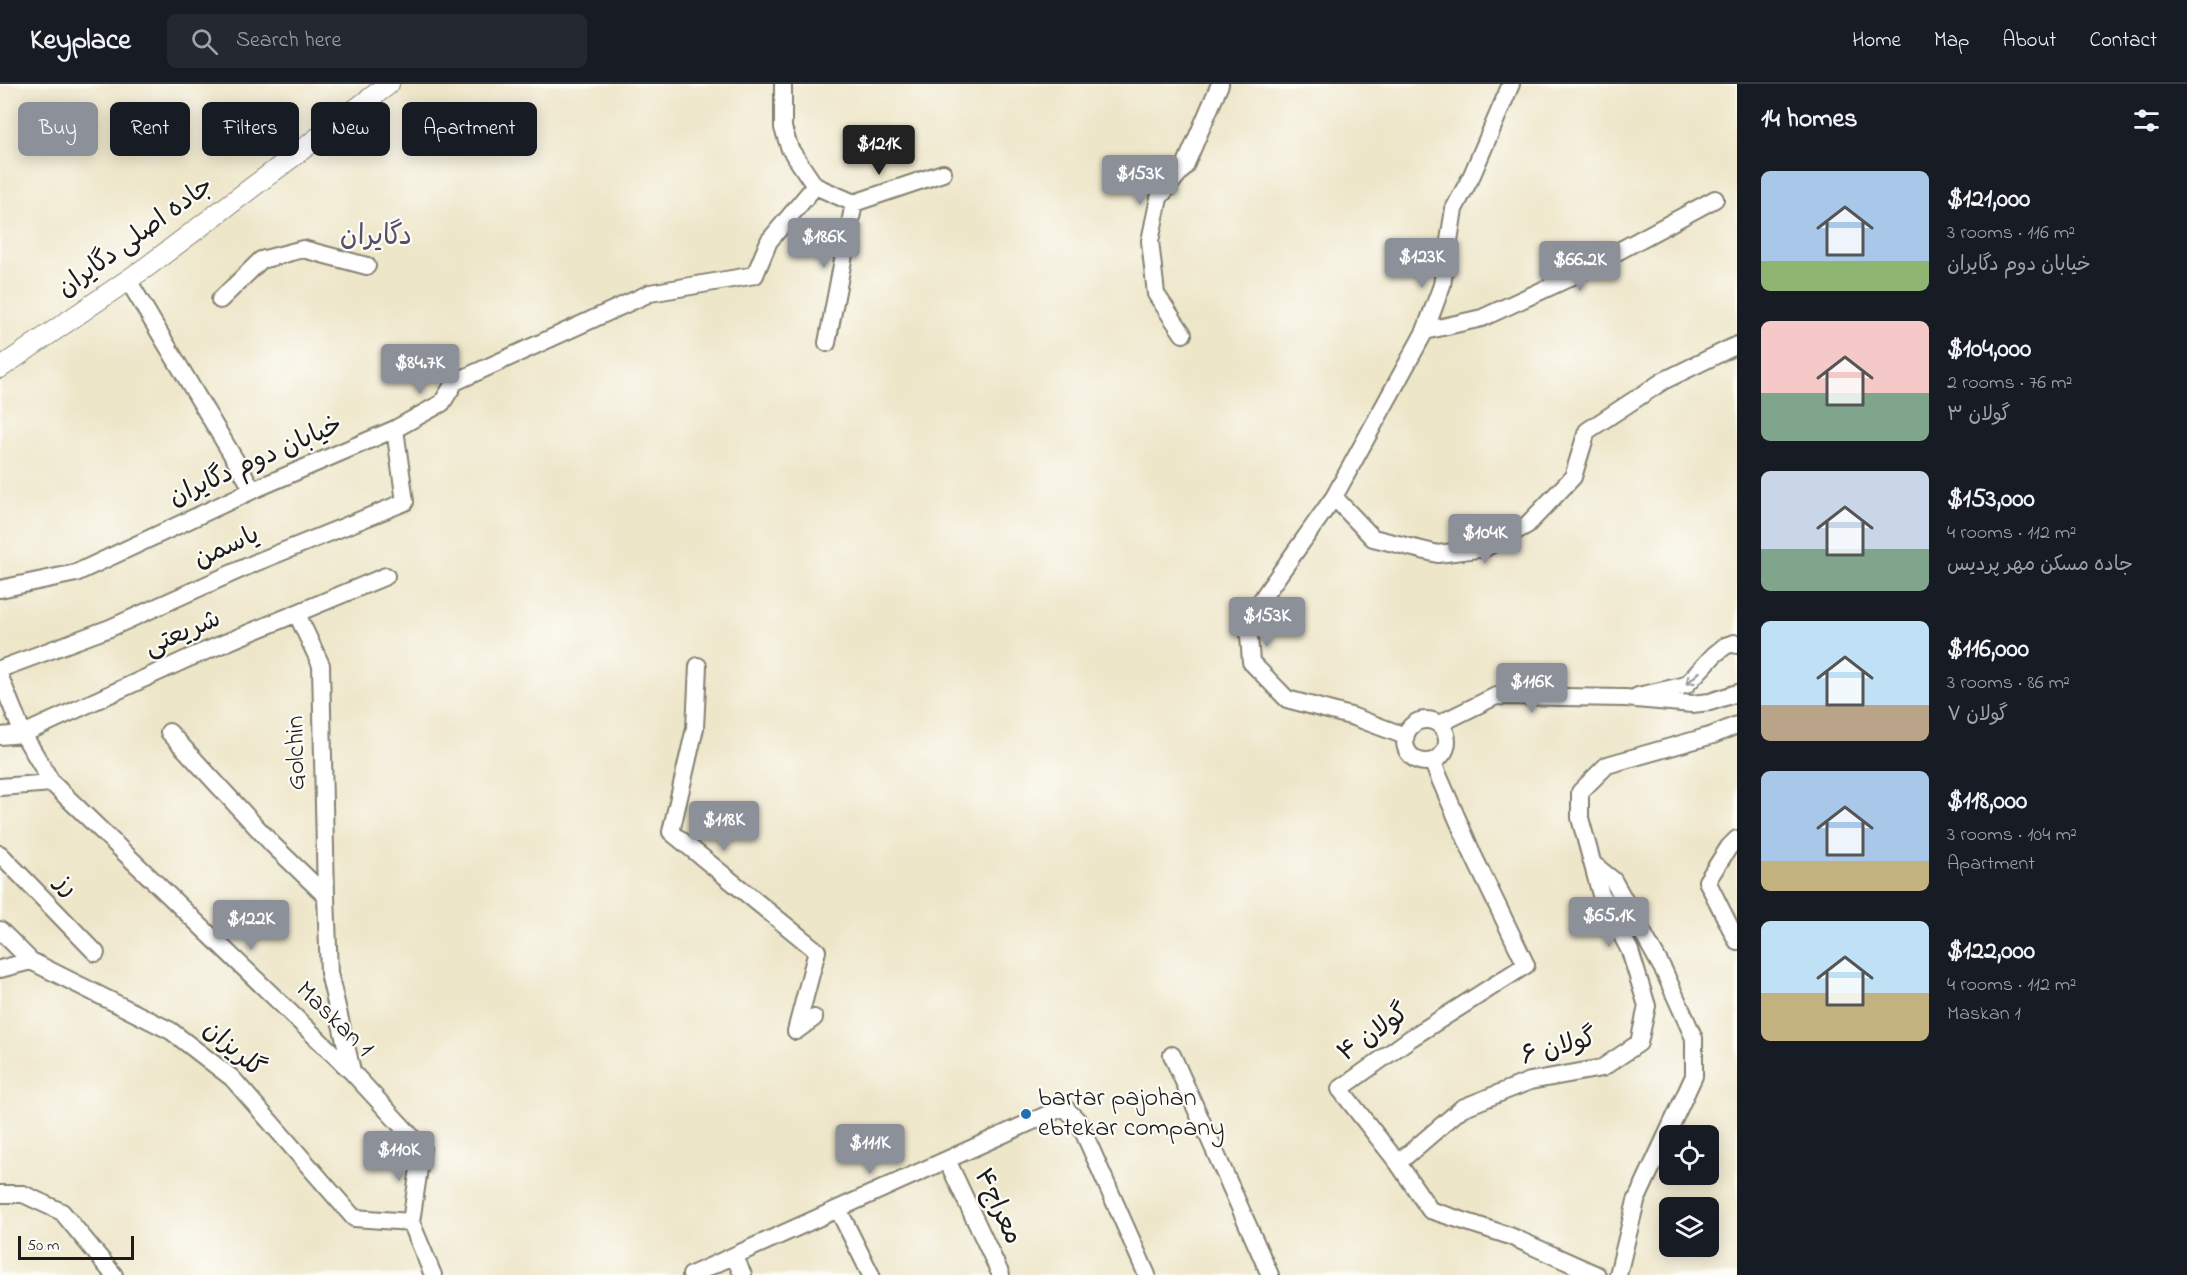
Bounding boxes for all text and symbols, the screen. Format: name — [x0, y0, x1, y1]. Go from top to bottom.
search box — [167, 14, 587, 68]
text: Keyplace — [30, 21, 131, 62]
icon: search — [188, 25, 221, 58]
text: Search here — [236, 25, 341, 57]
text: Home — [1852, 26, 1901, 56]
text: Map — [1934, 26, 1969, 56]
text: About — [2002, 26, 2056, 56]
text: Contact — [2089, 26, 2157, 56]
text: 14 homes — [1761, 101, 1857, 139]
chip: Buy — [18, 102, 98, 156]
chip: Rent — [110, 102, 190, 156]
chip: Filters — [202, 102, 299, 156]
chip: New — [311, 102, 390, 156]
chip: Apartment — [402, 102, 537, 156]
icon: filters — [2130, 104, 2163, 137]
pin: $121K — [837, 125, 921, 176]
text: $121K — [857, 130, 901, 159]
pin: $153K — [1098, 155, 1182, 206]
text: $153K — [1116, 160, 1164, 189]
street label: جاده اصلی دگایران — [50, 168, 222, 308]
text: $121,000 — [1947, 181, 2030, 219]
icon: home — [1809, 195, 1881, 267]
district label: دگایران — [340, 217, 412, 258]
pin: $186K — [782, 218, 866, 269]
text: 3 rooms · 116 m² — [1947, 219, 2075, 248]
text: $186K — [802, 223, 846, 252]
pin: $123K — [1380, 238, 1464, 289]
pin: $66.2K — [1531, 241, 1629, 292]
text: $123K — [1399, 243, 1445, 272]
text: $66.2K — [1553, 246, 1607, 275]
text: خیابان دوم دگایران — [1947, 251, 2091, 280]
text: $104,000 — [1947, 331, 2031, 369]
pin: $84.7K — [371, 344, 469, 395]
icon: home — [1809, 345, 1881, 417]
text: $84.7K — [395, 349, 445, 378]
text: 2 rooms · 76 m² — [1947, 369, 2072, 398]
text: گولان ۳ — [1947, 401, 2010, 430]
street label: خیابان دوم دگایران — [163, 407, 349, 517]
text: $153,000 — [1947, 481, 2035, 519]
icon: home — [1809, 495, 1881, 567]
pin: $104K — [1443, 514, 1527, 565]
street label: یاسمن — [188, 517, 266, 579]
text: $104K — [1462, 519, 1508, 548]
text: 4 rooms · 112 m² — [1947, 519, 2076, 548]
text: جاده مسکن مهر پردیس — [1947, 551, 2133, 580]
pin: $153K — [1225, 597, 1309, 648]
street label: شریعتی — [139, 601, 227, 667]
text: $153K — [1243, 602, 1291, 631]
text: $116,000 — [1947, 631, 2029, 669]
icon: home — [1809, 645, 1881, 717]
pin: $116K — [1490, 663, 1574, 714]
text: $116K — [1510, 668, 1554, 697]
text: 3 rooms · 86 m² — [1947, 669, 2070, 698]
one-way arrow — [1686, 671, 1701, 685]
text: گولان ۷ — [1947, 701, 2008, 730]
street label: Golchin — [277, 715, 317, 791]
text: $118,000 — [1947, 783, 2027, 821]
icon: home — [1809, 795, 1881, 867]
pin: $118K — [682, 801, 766, 852]
text: $118K — [703, 806, 745, 835]
text: 3 rooms · 104 m² — [1947, 821, 2077, 850]
text: Apartment — [1947, 850, 2035, 879]
street label: رز — [44, 864, 87, 906]
pin: $65.1K — [1560, 897, 1658, 948]
pin: $122K — [209, 900, 293, 951]
text: $65.1K — [1583, 902, 1635, 931]
text: $122K — [227, 905, 275, 934]
text: $122,000 — [1947, 933, 2035, 971]
icon: home — [1809, 945, 1881, 1017]
text: 4 rooms · 112 m² — [1947, 971, 2076, 1000]
street label: Maskan 1 — [286, 973, 382, 1067]
street label: گولان ۴ — [1330, 995, 1418, 1073]
text: Maskan 1 — [1947, 1000, 2021, 1029]
street label: گلریزان — [193, 1012, 273, 1088]
street label: گولان ۶ — [1517, 1020, 1601, 1076]
place label: bartar pajohan ebtekar company — [1038, 1080, 1224, 1148]
marker: bartar pajohan ebtekar company — [1019, 1107, 1033, 1121]
pin: $111K — [828, 1124, 912, 1175]
map controls — [1659, 1125, 1719, 1257]
button: locate — [1659, 1125, 1719, 1185]
text: $111K — [850, 1129, 890, 1158]
pin: $110K — [357, 1131, 441, 1182]
text: $110K — [377, 1136, 421, 1165]
street label: معراج۴ — [963, 1163, 1031, 1251]
button: layers — [1659, 1197, 1719, 1257]
scale bar — [18, 1233, 134, 1260]
text: 50 m — [27, 1234, 59, 1258]

